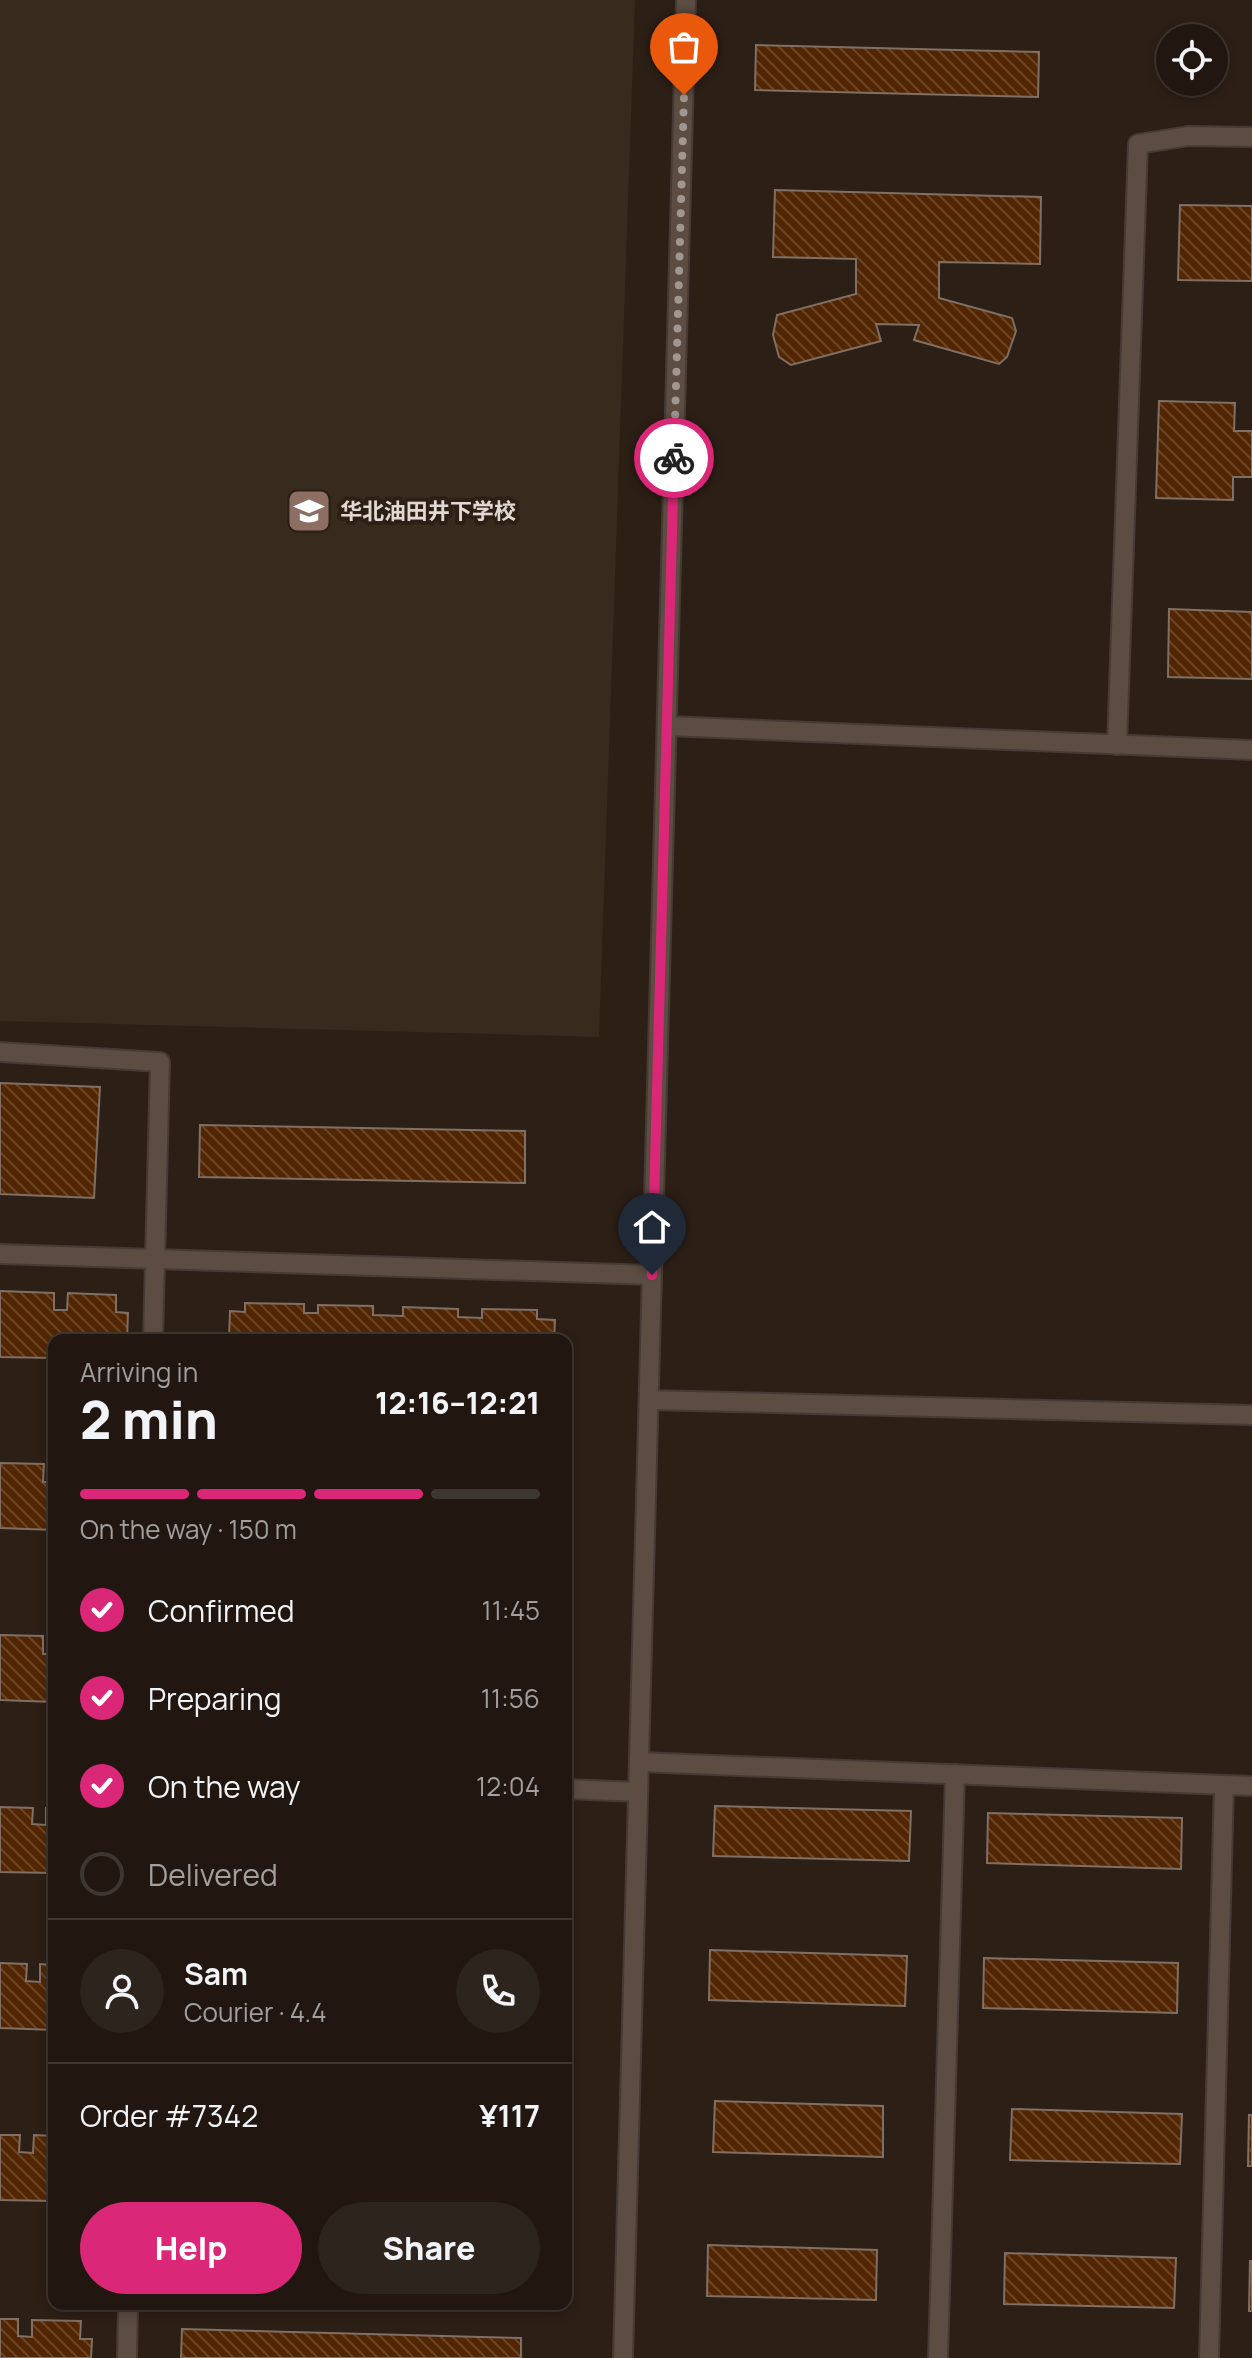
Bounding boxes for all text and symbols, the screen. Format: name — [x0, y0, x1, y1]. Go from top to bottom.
pin — [650, 13, 718, 95]
map controls — [1156, 24, 1228, 96]
button: locate — [1156, 24, 1228, 96]
icon: bag — [662, 25, 706, 69]
courier — [634, 418, 714, 498]
icon: bike — [652, 436, 696, 480]
school or university icon: 华北油田井下学校 — [285, 487, 333, 535]
place label: 华北油田井下学校 — [340, 496, 516, 526]
pin — [618, 1193, 686, 1275]
icon: home — [630, 1205, 674, 1249]
text: Arriving in — [80, 1354, 198, 1390]
text: 12:16–12:21 — [375, 1382, 540, 1423]
text: 2 min — [80, 1384, 218, 1455]
text: On the way · 150 m — [80, 1511, 297, 1547]
icon: check — [80, 1588, 124, 1632]
text: Confirmed — [148, 1590, 295, 1631]
text: 11:45 — [482, 1592, 540, 1628]
icon: check — [80, 1676, 124, 1720]
text: Preparing — [148, 1678, 282, 1719]
text: 11:56 — [481, 1680, 540, 1716]
icon: check — [80, 1764, 124, 1808]
text: On the way — [148, 1766, 301, 1807]
text: 12:04 — [476, 1768, 540, 1804]
text: Delivered — [148, 1854, 278, 1895]
button: person — [80, 1949, 164, 2033]
button: phone — [456, 1949, 540, 2033]
text: Sam — [184, 1953, 248, 1994]
text: Courier · 4.4 — [184, 1994, 326, 2030]
text: Order #7342 — [80, 2095, 258, 2136]
text: ¥117 — [479, 2095, 540, 2136]
button: Help — [80, 2202, 302, 2294]
button: Share — [318, 2202, 540, 2294]

